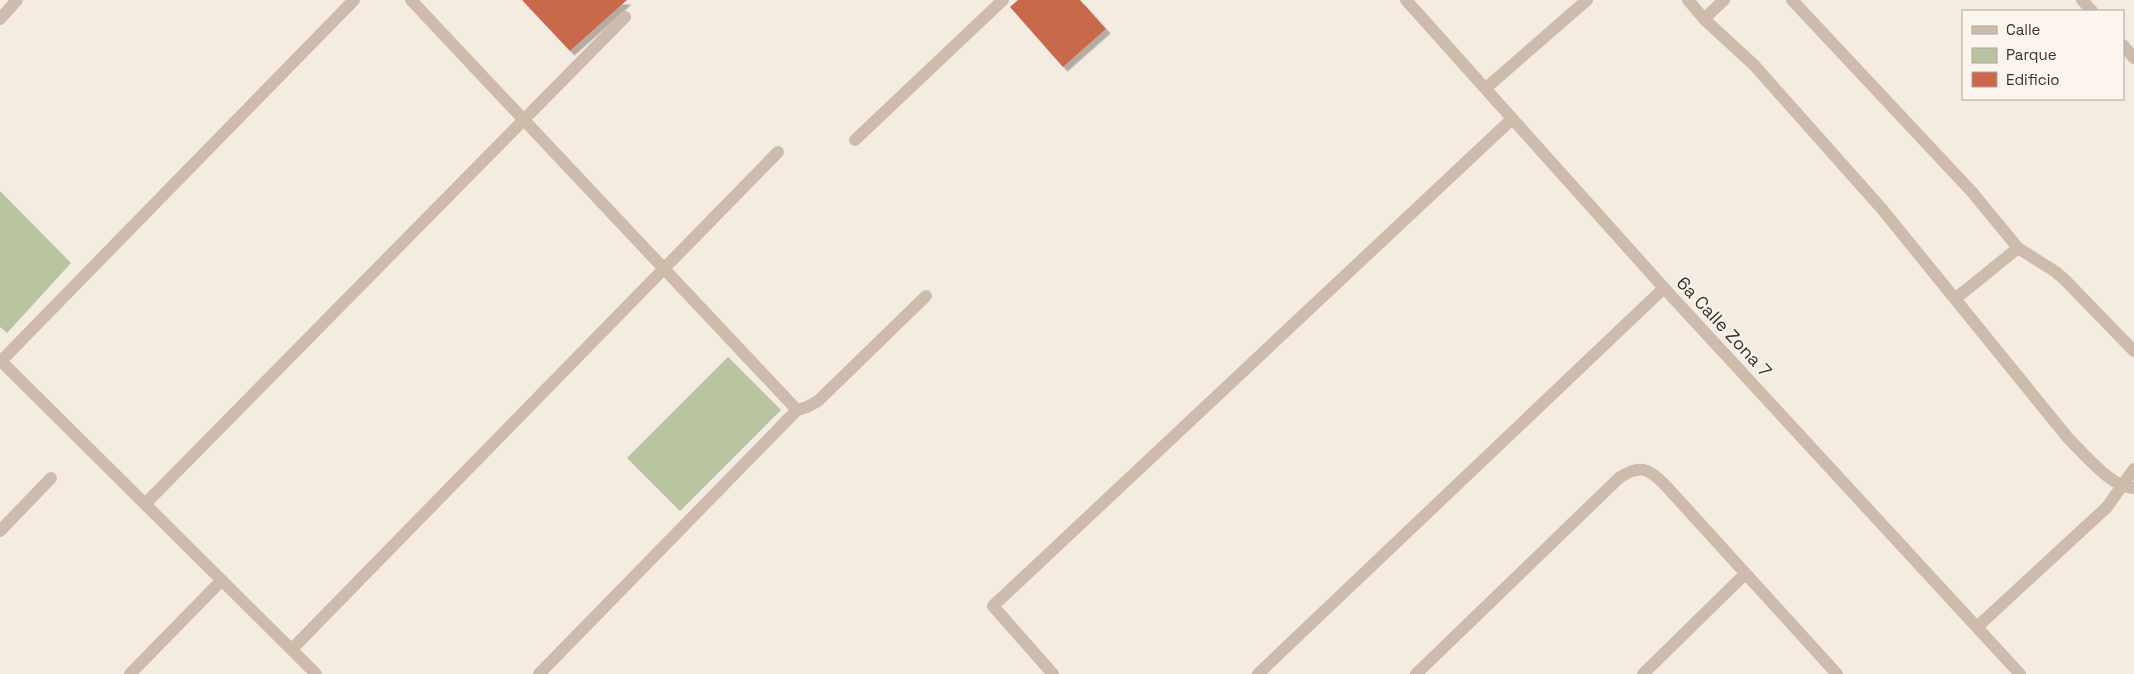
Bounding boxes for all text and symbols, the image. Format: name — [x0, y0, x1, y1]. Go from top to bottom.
legend — [1962, 10, 2124, 100]
text: Calle — [2006, 20, 2041, 39]
text: Parque — [2006, 45, 2057, 64]
text: Edificio — [2006, 70, 2060, 89]
street label: 6a Calle Zona 7 — [1672, 271, 1777, 382]

